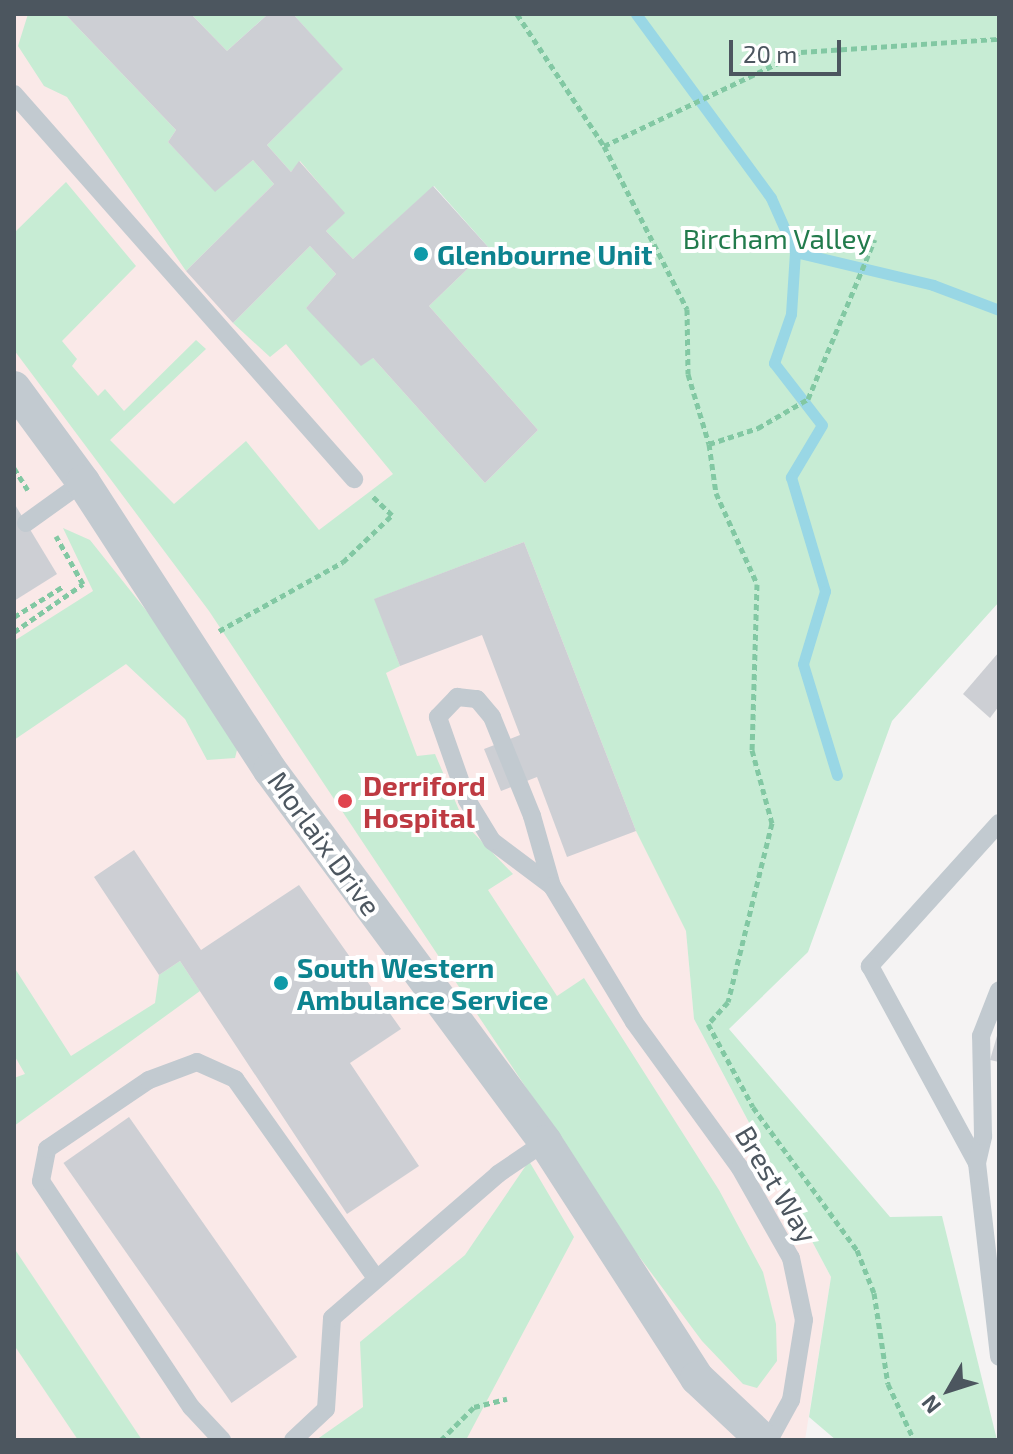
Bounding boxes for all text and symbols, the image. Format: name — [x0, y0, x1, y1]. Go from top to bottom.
scale bar — [733, 24, 845, 74]
text: 20 m — [743, 39, 797, 68]
park label: Bircham Valley — [682, 221, 872, 255]
place label: Glenbourne Unit — [437, 237, 653, 271]
marker: Glenbourne Unit — [412, 245, 430, 263]
street label: Morlaix Drive — [261, 764, 389, 922]
place label: Derriford Hospital — [363, 768, 486, 834]
marker: Derriford Hospital — [334, 790, 356, 812]
place label: South Western Ambulance Service — [297, 950, 549, 1016]
marker: South Western Ambulance Service — [272, 974, 290, 992]
street label: Brest Way — [729, 1119, 825, 1249]
north arrow — [909, 1350, 989, 1430]
text: N — [915, 1391, 945, 1419]

